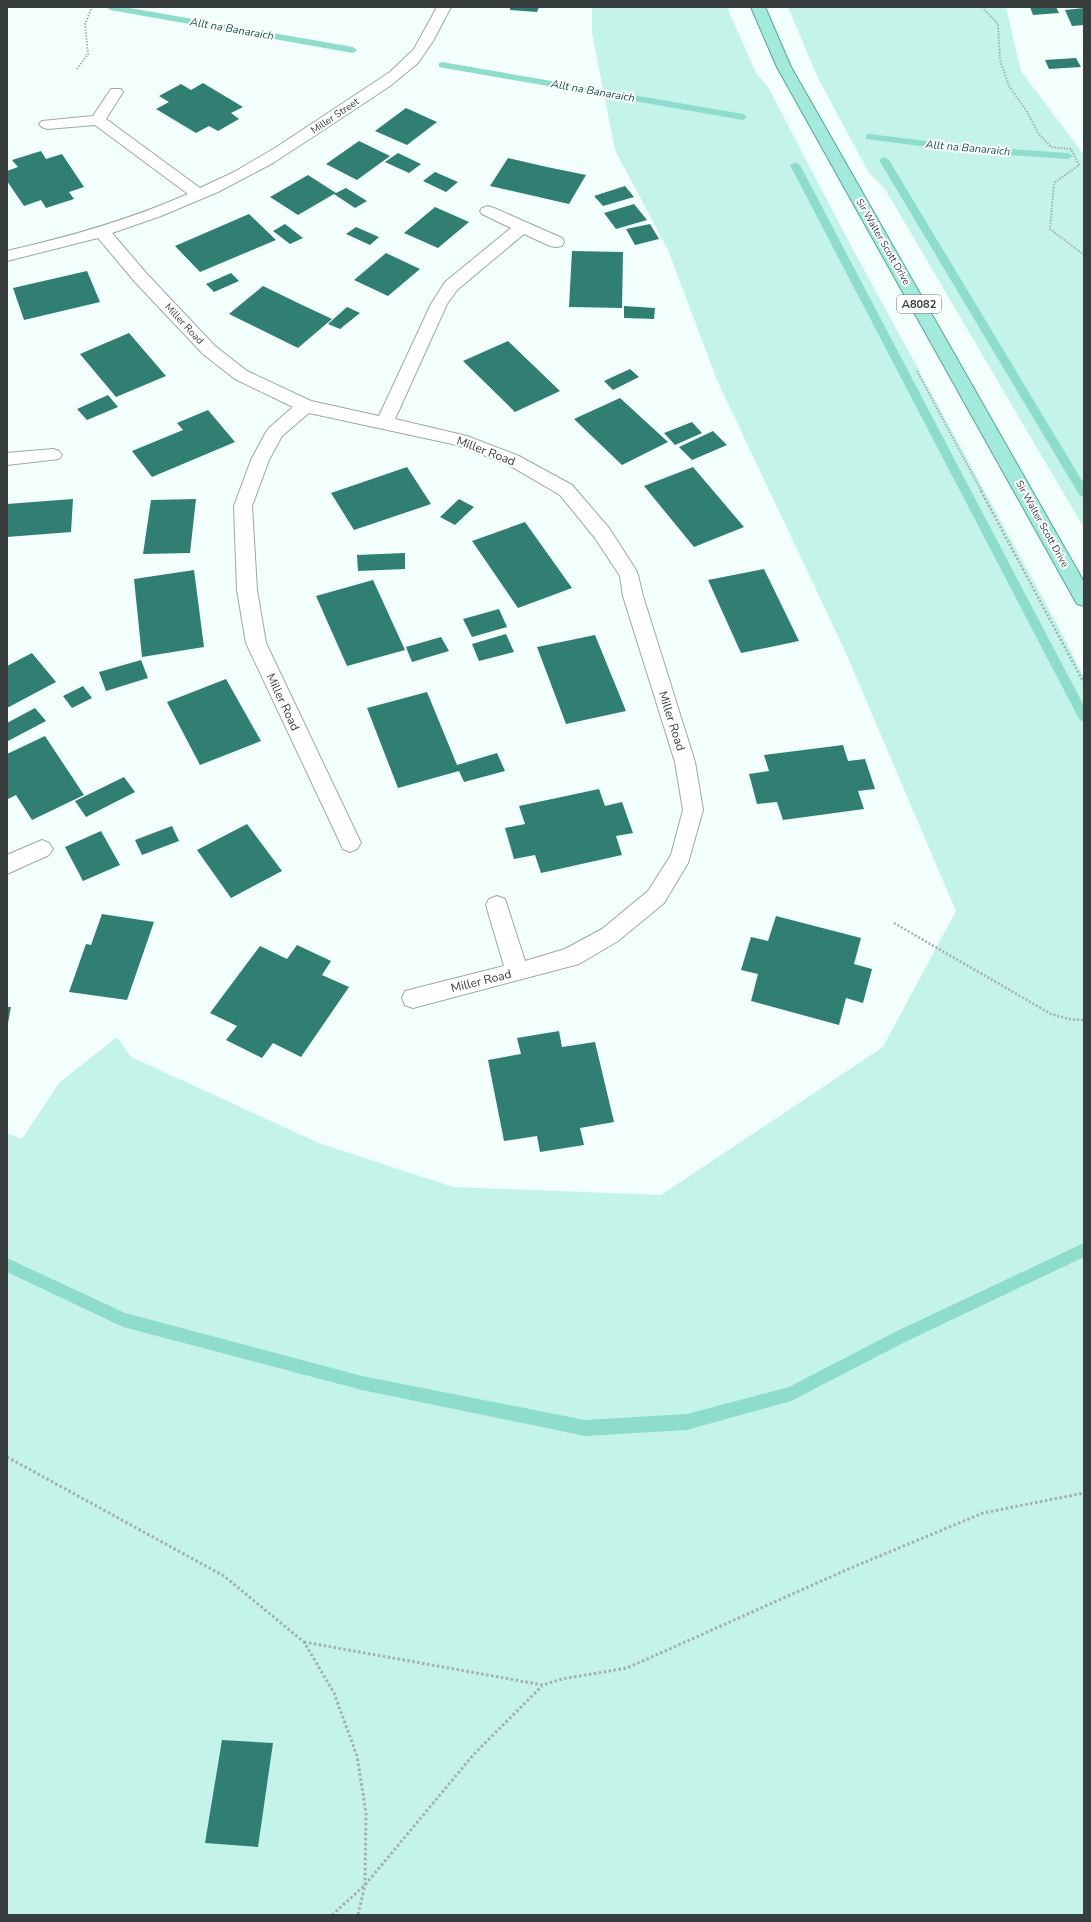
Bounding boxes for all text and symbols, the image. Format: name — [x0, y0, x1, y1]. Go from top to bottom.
water label: Allt na Banaraich — [188, 14, 275, 44]
water label: Allt na Banaraich — [549, 76, 636, 106]
street label: Miller Street — [308, 94, 362, 137]
water label: Allt na Banaraich — [924, 137, 1011, 159]
street label: Sir Walter Scott Drive — [853, 196, 913, 288]
road number: A8082 — [897, 295, 941, 313]
street label: Miller Road — [161, 300, 207, 348]
street label: Miller Road — [454, 432, 518, 470]
street label: Sir Walter Scott Drive — [1012, 478, 1072, 570]
street label: Miller Road — [263, 671, 303, 733]
street label: Miller Road — [655, 689, 689, 753]
street label: Miller Road — [449, 966, 513, 996]

